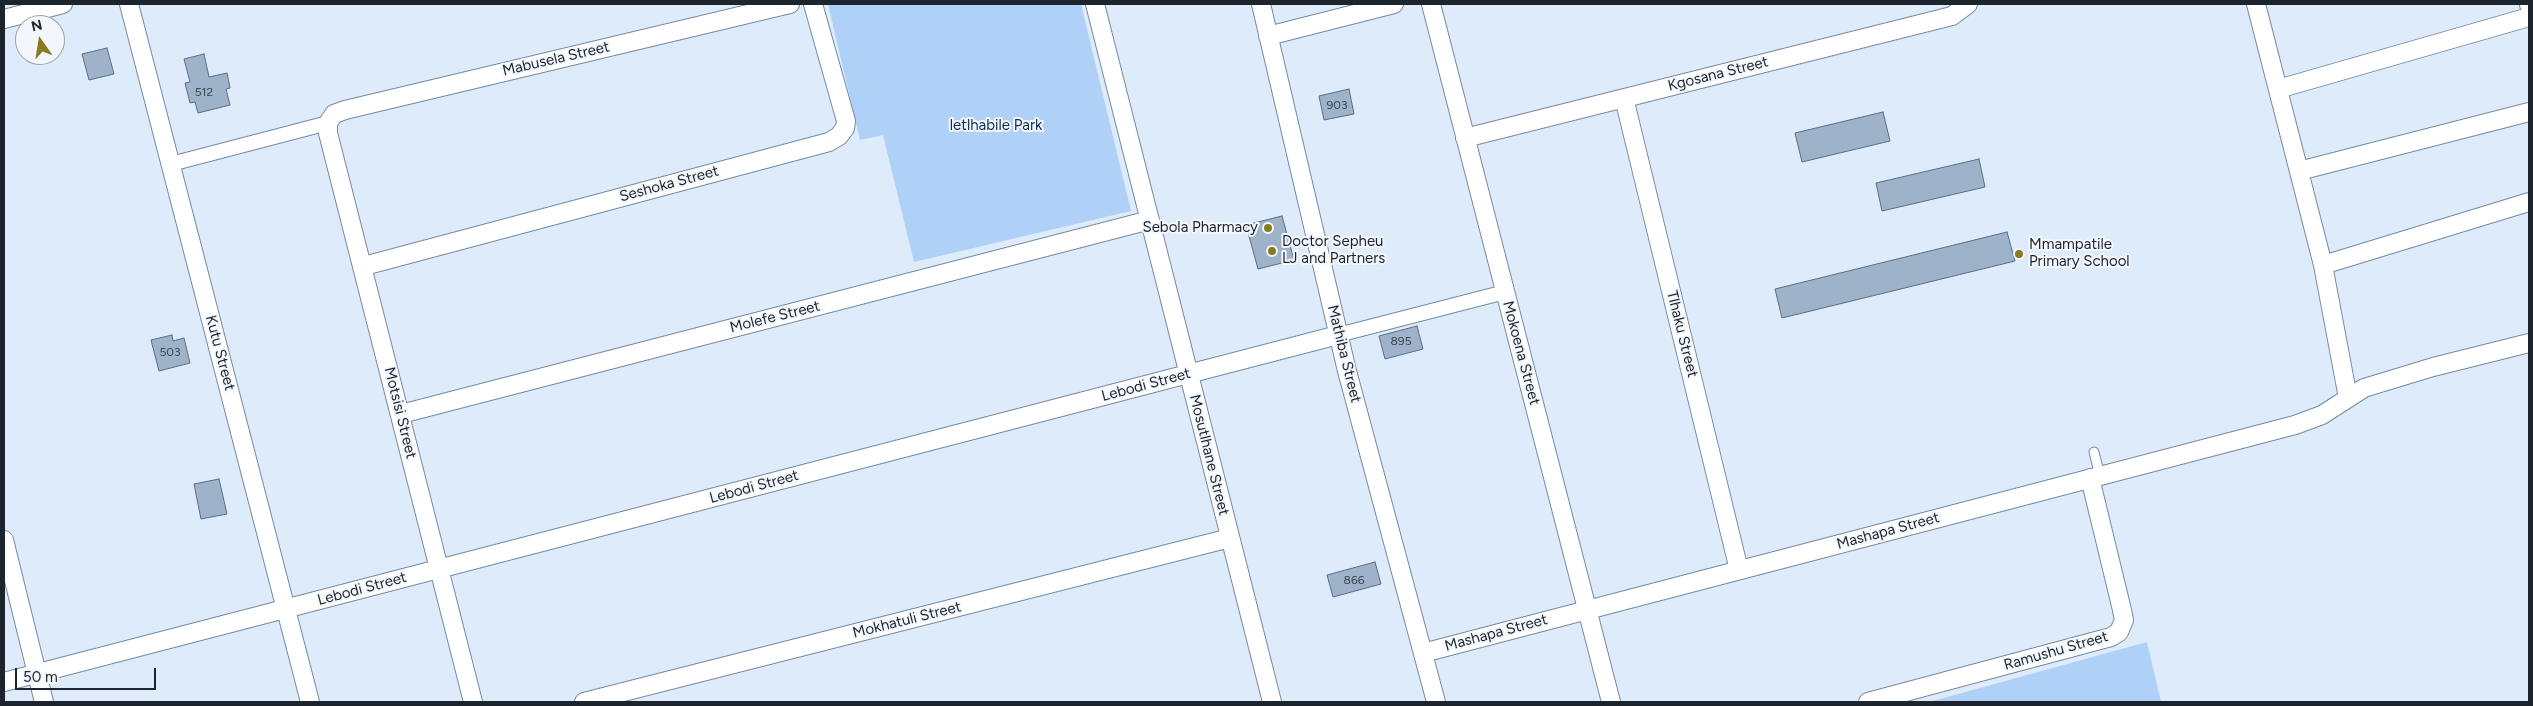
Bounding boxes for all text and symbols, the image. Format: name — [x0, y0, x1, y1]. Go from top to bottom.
north arrow — [15, 15, 65, 65]
text: N — [30, 16, 44, 35]
street label: Mabusela Street — [501, 38, 611, 80]
street label: Kgosana Street — [1666, 53, 1770, 95]
house number: 512 — [195, 85, 213, 99]
house number: 903 — [1326, 98, 1348, 112]
park label: letlhabile Park — [950, 117, 1042, 135]
street label: Seshoka Street — [617, 162, 721, 206]
place label: Sebola Pharmacy — [1142, 219, 1258, 237]
marker: Sebola Pharmacy — [1262, 222, 1274, 234]
place label: Doctor Sepheu LJ and Partners — [1282, 233, 1385, 268]
place label: Mmampatile Primary School — [2029, 236, 2130, 271]
marker: Doctor Sepheu LJ and Partners — [1266, 245, 1278, 257]
marker: Mmampatile Primary School — [2013, 248, 2025, 260]
street label: Tlhaku Street — [1663, 289, 1701, 379]
street label: Molefe Street — [728, 297, 822, 337]
street label: Mokoena Street — [1498, 299, 1544, 407]
street label: Mathiba Street — [1323, 303, 1365, 405]
street label: Kutu Street — [201, 313, 239, 393]
house number: 895 — [1390, 334, 1412, 348]
house number: 503 — [159, 345, 181, 359]
street label: Lebodi Street — [1100, 364, 1192, 406]
street label: Motsisi Street — [380, 365, 420, 461]
street label: Mosutlhane Street — [1185, 393, 1233, 517]
street label: Lebodi Street — [708, 466, 800, 508]
street label: Mashapa Street — [1835, 509, 1941, 553]
street label: Lebodi Street — [316, 568, 408, 610]
house number: 866 — [1344, 573, 1364, 587]
street label: Mokhatuli Street — [851, 598, 963, 642]
street label: Mashapa Street — [1443, 611, 1549, 655]
street label: Ramushu Street — [2002, 628, 2110, 674]
scale bar — [18, 658, 159, 690]
text: 50 m — [23, 668, 58, 686]

